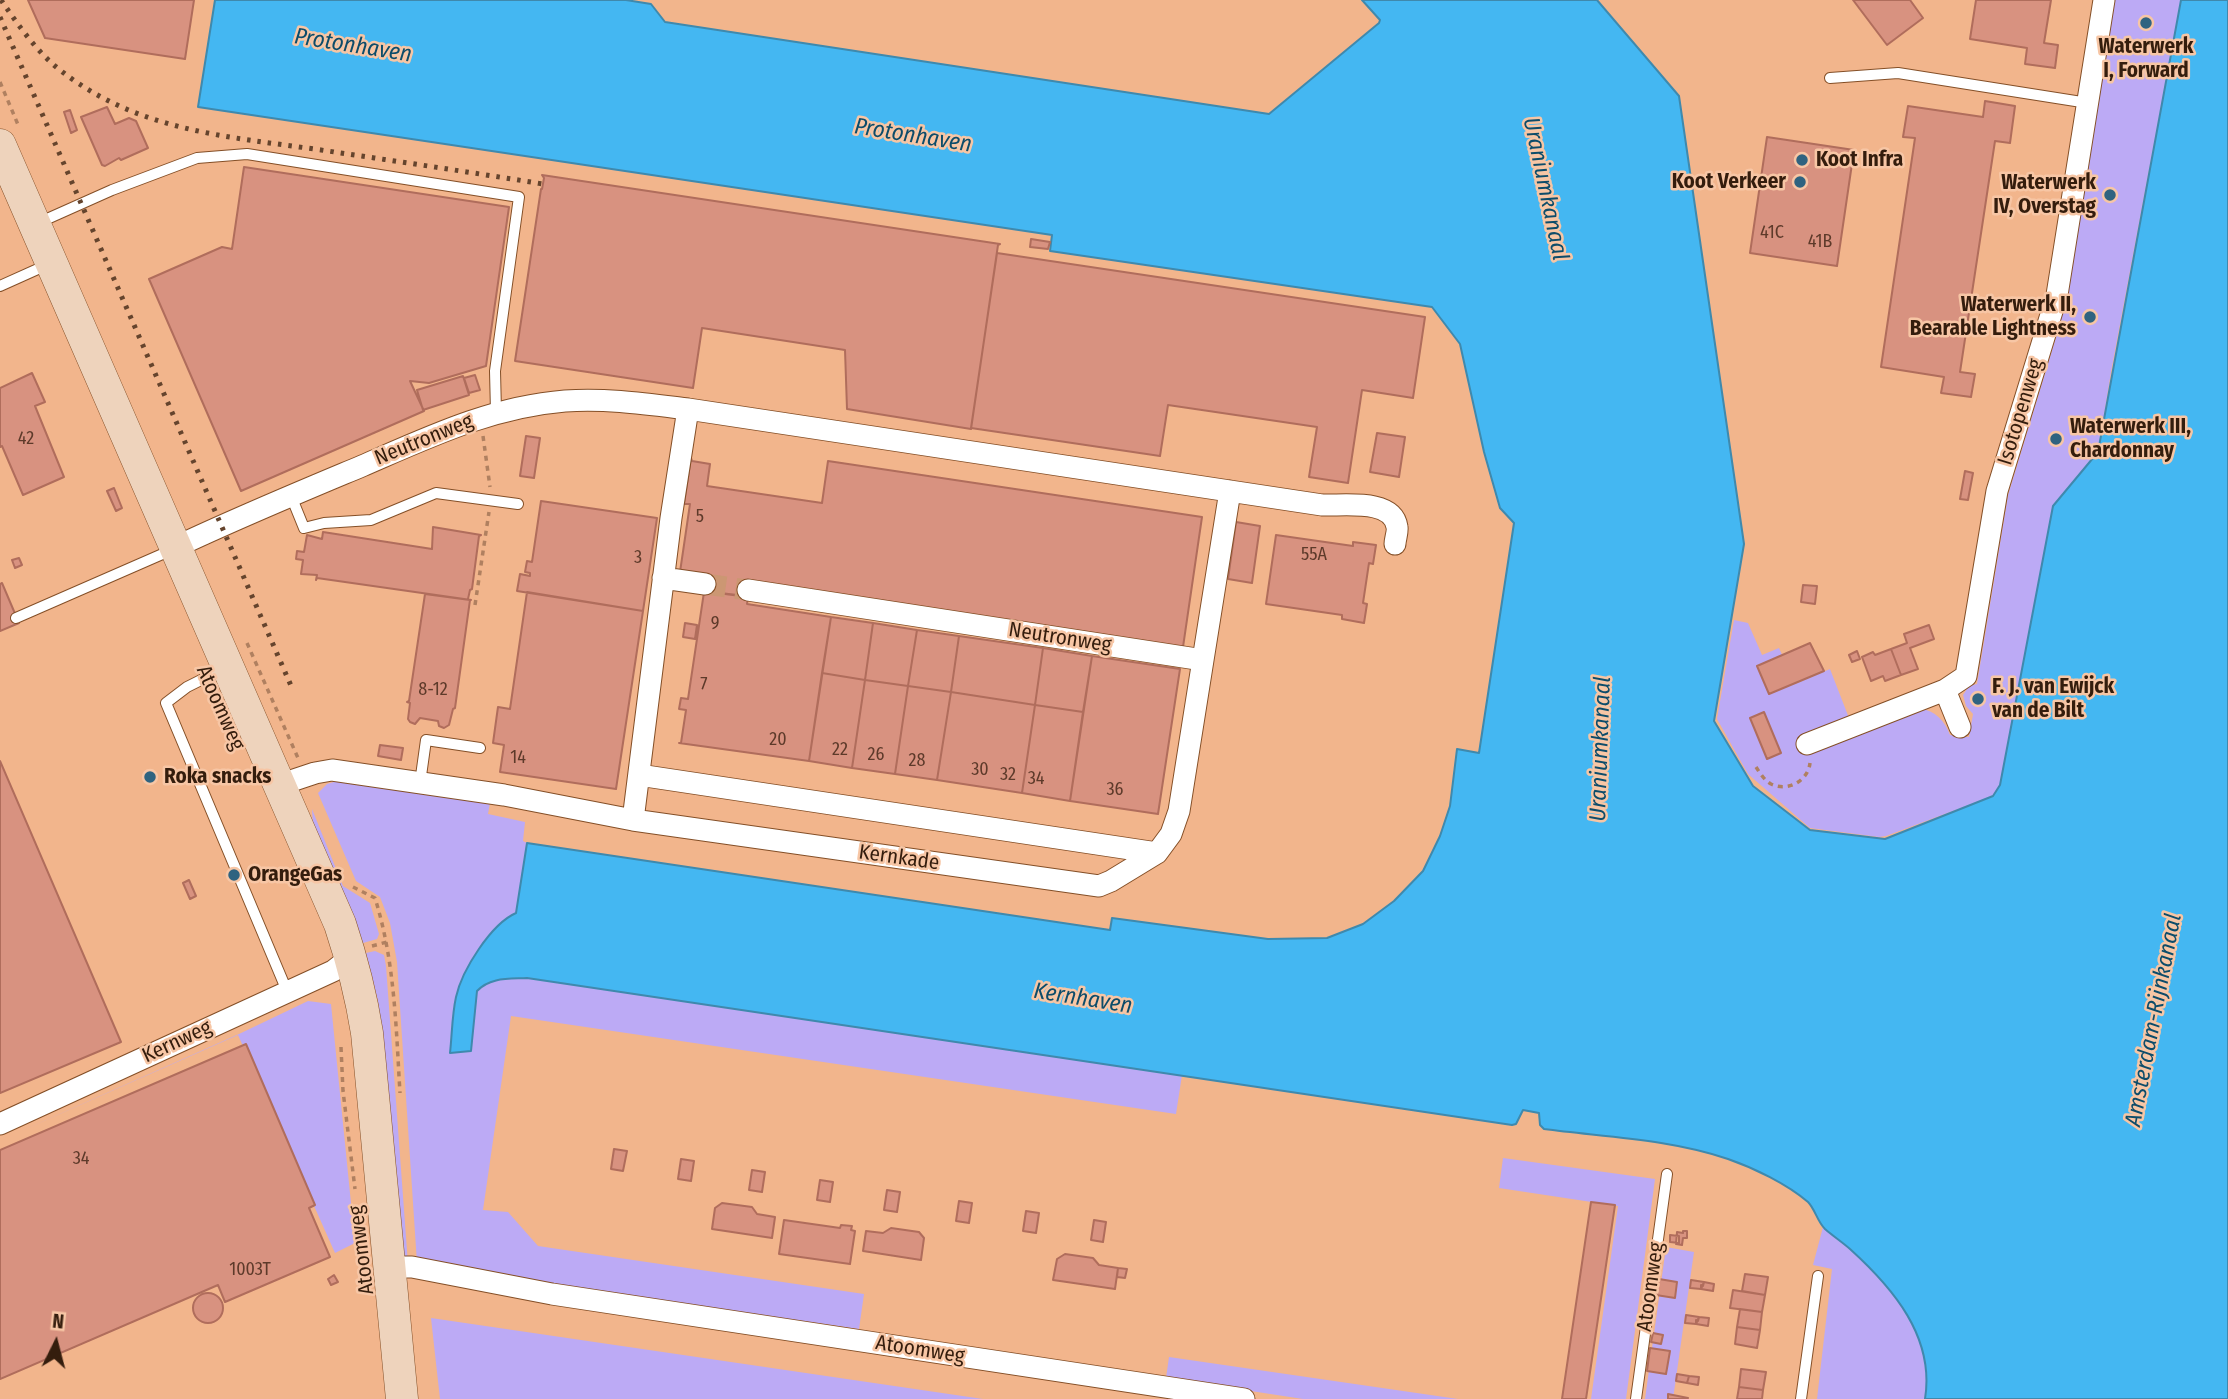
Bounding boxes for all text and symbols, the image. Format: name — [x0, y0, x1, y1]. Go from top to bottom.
marker: Waterwerk I, Forward — [2138, 15, 2154, 31]
water label: Protonhaven — [292, 23, 414, 69]
place label: Waterwerk I, Forward — [2099, 34, 2193, 84]
water label: Protonhaven — [852, 113, 974, 159]
water label: Uraniumkanaal — [1516, 115, 1574, 263]
place label: Koot Infra — [1816, 147, 1903, 173]
marker: Koot Infra — [1794, 152, 1810, 168]
place label: Koot Verkeer — [1672, 169, 1786, 195]
place label: Waterwerk IV, Overstag — [1993, 170, 2096, 220]
marker: Koot Verkeer — [1792, 174, 1808, 190]
marker: Waterwerk IV, Overstag — [2102, 187, 2118, 203]
house number: 41C — [1760, 222, 1784, 244]
house number: 41B — [1808, 231, 1832, 253]
place label: Waterwerk II, Bearable Lightness — [1910, 292, 2076, 342]
marker: Waterwerk II, Bearable Lightness — [2082, 309, 2098, 325]
street label: Isotopenweg — [1993, 356, 2049, 468]
street label: Neutronweg — [371, 409, 477, 471]
place label: Waterwerk III, Chardonnay — [2070, 414, 2191, 464]
house number: 42 — [18, 428, 34, 450]
marker: Waterwerk III, Chardonnay — [2048, 431, 2064, 447]
house number: 5 — [696, 506, 704, 528]
house number: 55A — [1301, 544, 1327, 566]
house number: 3 — [634, 547, 642, 569]
house number: 9 — [711, 613, 719, 635]
street label: Neutronweg — [1007, 617, 1113, 659]
street label: Atoomweg — [190, 662, 250, 754]
house number: 7 — [700, 674, 708, 696]
place label: F. J. van Ewijck van de Bilt — [1992, 674, 2114, 724]
water label: Uraniumkanaal — [1585, 676, 1617, 822]
house number: 8-12 — [418, 679, 448, 701]
marker: F. J. van Ewijck van de Bilt — [1970, 691, 1986, 707]
house number: 20 — [769, 729, 787, 751]
house number: 22 — [832, 739, 848, 761]
house number: 26 — [868, 744, 884, 766]
house number: 14 — [510, 747, 526, 769]
house number: 28 — [909, 750, 925, 772]
house number: 30 — [971, 759, 989, 781]
place label: Roka snacks — [164, 764, 271, 790]
house number: 32 — [1000, 764, 1016, 786]
house number: 34 — [1028, 768, 1044, 790]
marker: Roka snacks — [142, 769, 158, 785]
house number: 36 — [1106, 779, 1124, 801]
street label: Kernkade — [857, 840, 941, 876]
place label: OrangeGas — [248, 862, 342, 888]
marker: OrangeGas — [226, 867, 242, 883]
water label: Amsterdam-Rijnkanaal — [2120, 911, 2188, 1129]
water label: Kernhaven — [1032, 978, 1134, 1020]
street label: Kernweg — [138, 1015, 216, 1069]
house number: 34 — [73, 1148, 89, 1170]
street label: Atoomweg — [344, 1204, 380, 1296]
street label: Atoomweg — [1632, 1241, 1670, 1333]
house number: 1003T — [229, 1259, 271, 1281]
north arrow — [21, 1308, 91, 1378]
text: N — [51, 1310, 65, 1334]
street label: Atoomweg — [874, 1331, 966, 1369]

